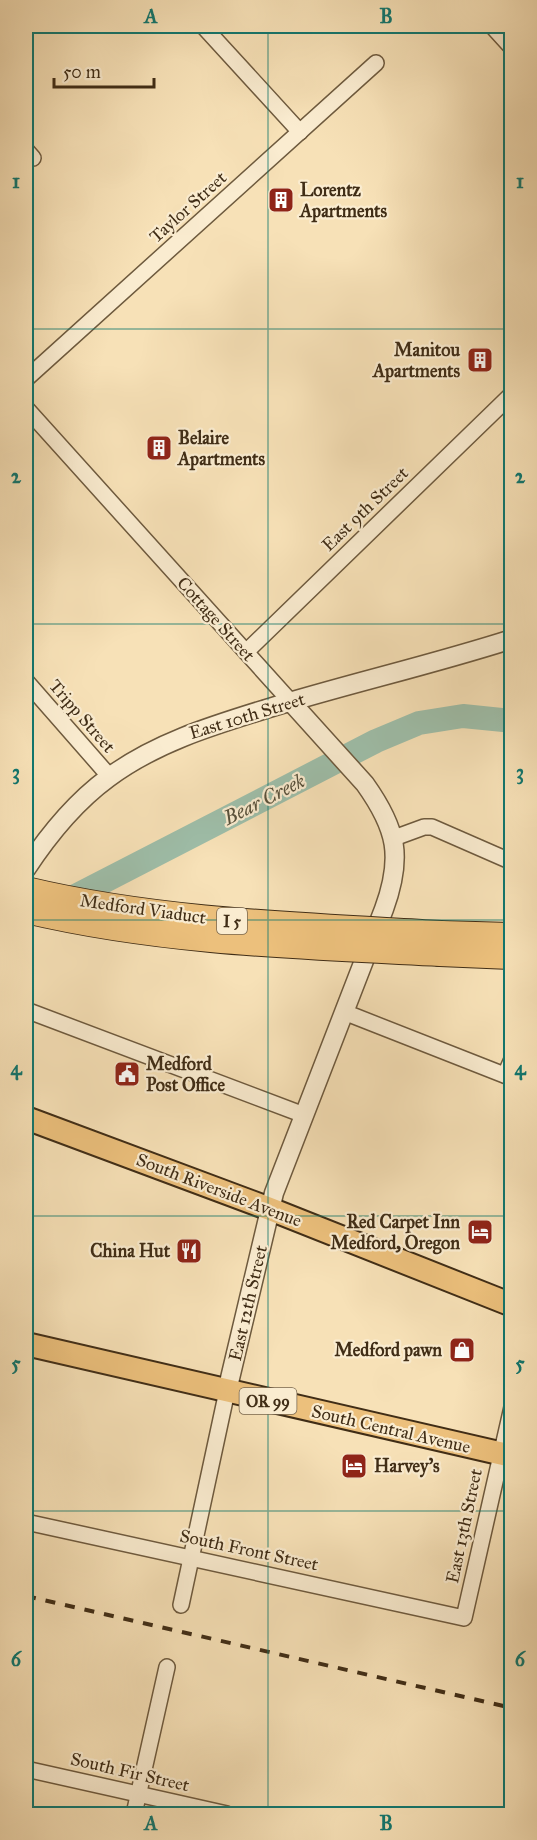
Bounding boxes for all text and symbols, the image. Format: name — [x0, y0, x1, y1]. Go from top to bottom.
text: A — [142, 4, 158, 28]
text: B — [379, 4, 393, 28]
scale bar — [54, 51, 154, 89]
text: 50 m — [63, 61, 101, 83]
street label: Taylor Street — [145, 166, 232, 247]
text: 1 — [12, 169, 20, 193]
text: 1 — [516, 169, 524, 193]
place label: Lorentz Apartments — [299, 179, 387, 223]
building icon: Lorentz Apartments — [266, 185, 296, 215]
place label: Manitou Apartments — [372, 339, 460, 383]
building icon: Manitou Apartments — [465, 345, 495, 375]
place label: Belaire Apartments — [177, 427, 265, 471]
building icon: Belaire Apartments — [144, 433, 174, 463]
street label: East 9th Street — [317, 462, 413, 556]
text: 2 — [11, 464, 22, 488]
text: 2 — [515, 464, 526, 488]
street label: Cottage Street — [172, 572, 260, 667]
street label: Tripp Street — [44, 675, 120, 758]
street label: East 10th Street — [187, 688, 308, 744]
text: 3 — [12, 760, 20, 785]
text: 3 — [516, 760, 524, 785]
water label: Bear Creek — [218, 768, 309, 830]
street label: Medford Viaduct — [78, 889, 208, 929]
road number: I 5 — [217, 908, 247, 934]
place label: Medford Post Office — [146, 1053, 225, 1096]
text: 4 — [10, 1056, 22, 1081]
text: 4 — [514, 1056, 526, 1081]
public building icon: Medford Post Office — [112, 1059, 142, 1089]
street label: South Riverside Avenue — [133, 1148, 305, 1232]
place label: Red Carpet Inn Medford, Oregon — [331, 1211, 460, 1255]
hotel icon: Red Carpet Inn Medford, Oregon — [465, 1217, 495, 1247]
restaurant icon: China Hut — [174, 1236, 204, 1266]
place label: China Hut — [90, 1240, 171, 1262]
street label: East 12th Street — [224, 1242, 272, 1363]
shop icon: Medford pawn — [447, 1335, 477, 1365]
place label: Medford pawn — [334, 1339, 442, 1362]
text: 5 — [11, 1351, 21, 1375]
text: 5 — [515, 1351, 525, 1375]
road number: OR 99 — [240, 1388, 296, 1414]
street label: South Central Avenue — [309, 1400, 473, 1458]
hotel icon: Harvey's — [339, 1451, 369, 1481]
place label: Harvey's — [374, 1455, 440, 1478]
street label: East 13th Street — [441, 1466, 487, 1585]
street label: South Front Street — [178, 1525, 321, 1576]
text: 6 — [11, 1647, 23, 1671]
text: 6 — [515, 1647, 527, 1671]
street label: South Fir Street — [68, 1748, 192, 1797]
text: A — [142, 1811, 158, 1835]
text: B — [379, 1811, 393, 1835]

